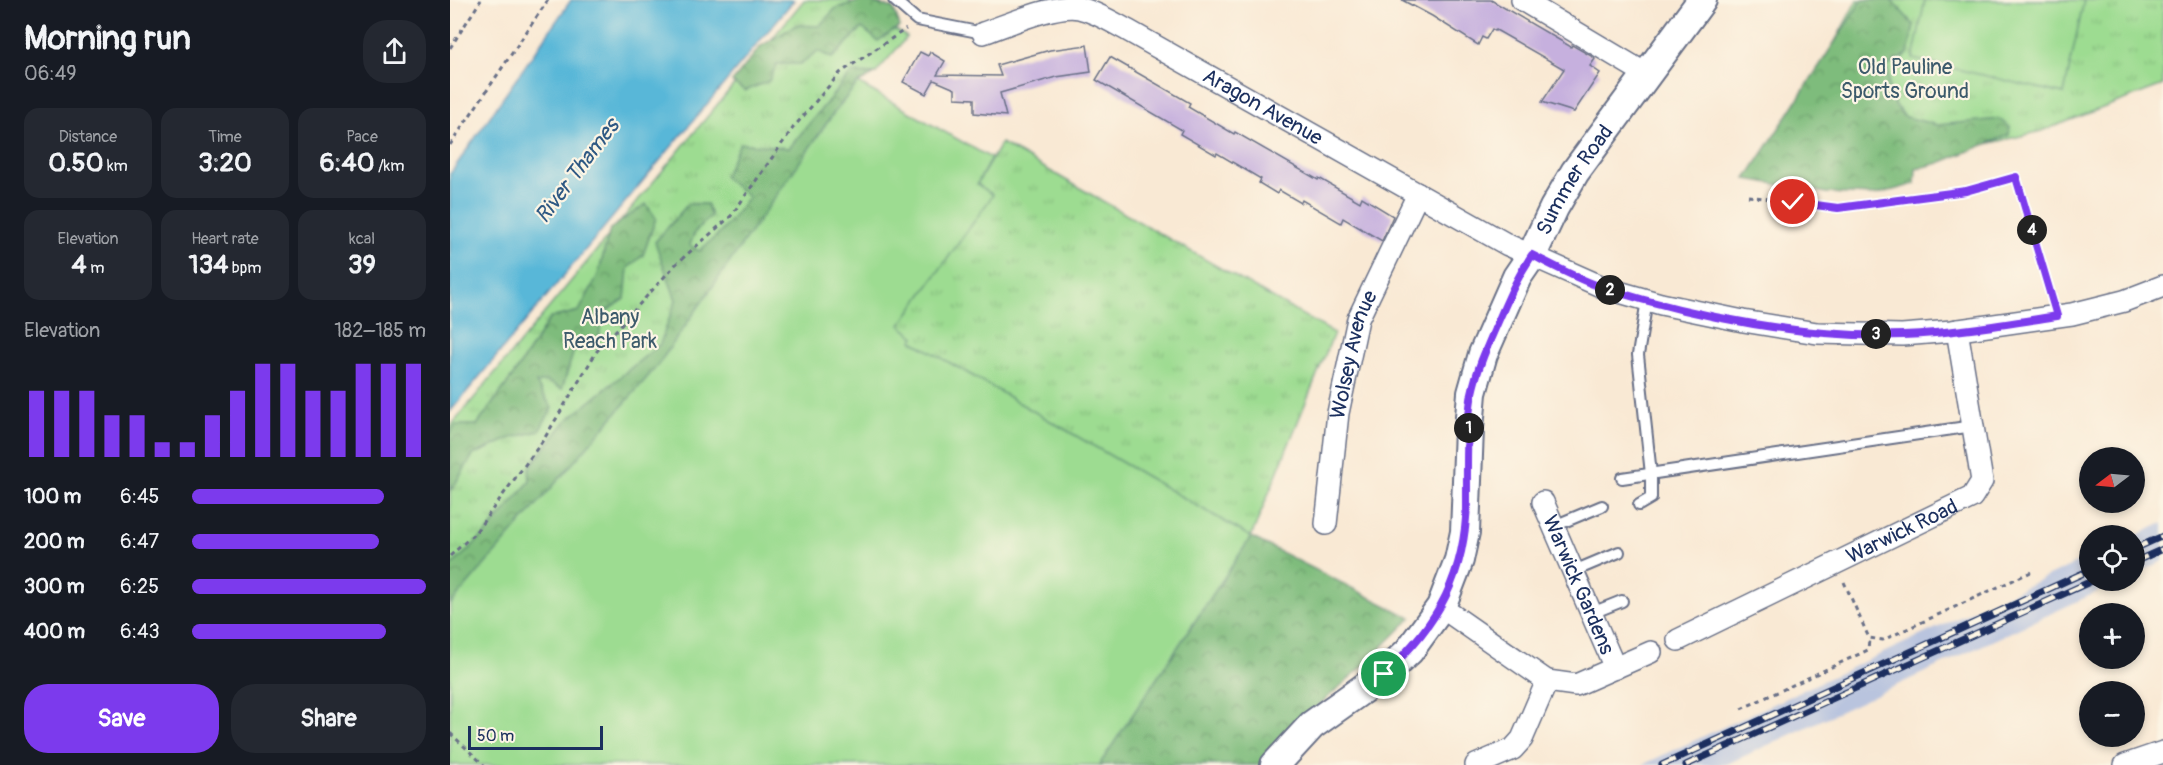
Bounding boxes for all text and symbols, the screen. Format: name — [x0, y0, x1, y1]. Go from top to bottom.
text: Morning run — [24, 18, 191, 59]
button: share — [363, 20, 426, 83]
park label: Old Pauline Sports Ground — [1841, 54, 1969, 105]
text: 06:49 — [24, 61, 77, 86]
street label: Aragon Avenue — [1198, 62, 1328, 152]
water label: River Thames — [529, 111, 627, 229]
street label: Summer Road — [1530, 119, 1619, 239]
text: Distance — [59, 127, 117, 147]
text: Time — [208, 127, 242, 147]
text: Pace — [346, 127, 378, 147]
text: 0.50 — [48, 147, 103, 179]
text: 3:20 — [198, 147, 252, 179]
text: 6:40 — [319, 147, 374, 179]
text: km — [103, 156, 128, 176]
text: /km — [374, 156, 405, 176]
pin — [1767, 176, 1818, 227]
icon: check — [1776, 185, 1809, 218]
pin: 4 — [2017, 215, 2047, 245]
text: 4 — [2027, 220, 2037, 240]
text: Elevation — [58, 229, 118, 249]
text: Heart rate — [191, 229, 259, 249]
text: kcal — [349, 229, 375, 249]
text: 4 — [72, 249, 87, 281]
text: 134 — [189, 249, 228, 281]
text: 39 — [348, 249, 376, 281]
text: m — [87, 258, 104, 278]
text: bpm — [228, 258, 261, 278]
pin: 2 — [1595, 275, 1625, 305]
text: 2 — [1606, 280, 1614, 300]
street label: Wolsey Avenue — [1324, 285, 1384, 421]
park label: Albany Reach Park — [563, 304, 657, 355]
text: Elevation — [24, 318, 100, 343]
text: 182–185 m — [334, 318, 426, 343]
pin: 3 — [1861, 319, 1891, 349]
text: 3 — [1872, 324, 1880, 344]
pin: 1 — [1454, 413, 1484, 443]
text: 1 — [1466, 418, 1472, 438]
north arrow — [2079, 447, 2145, 513]
map controls — [2079, 447, 2145, 747]
text: 100 m — [24, 484, 81, 509]
text: 6:45 — [120, 484, 159, 509]
street label: Warwick Road — [1842, 493, 1962, 570]
street label: Warwick Gardens — [1537, 511, 1621, 659]
button: locate — [2079, 525, 2145, 591]
text: 200 m — [24, 529, 85, 554]
text: 6:47 — [120, 529, 159, 554]
text: 300 m — [24, 574, 85, 599]
text: 6:25 — [120, 574, 159, 599]
button: + — [2079, 603, 2145, 669]
text: 400 m — [24, 619, 85, 644]
text: 6:43 — [120, 619, 160, 644]
pin — [1358, 648, 1409, 699]
icon: arrive — [1367, 657, 1400, 690]
button: − — [2079, 681, 2145, 747]
button: Save — [24, 684, 219, 753]
button: Share — [231, 684, 426, 753]
scale bar — [468, 723, 603, 750]
text: 50 m — [477, 726, 514, 746]

